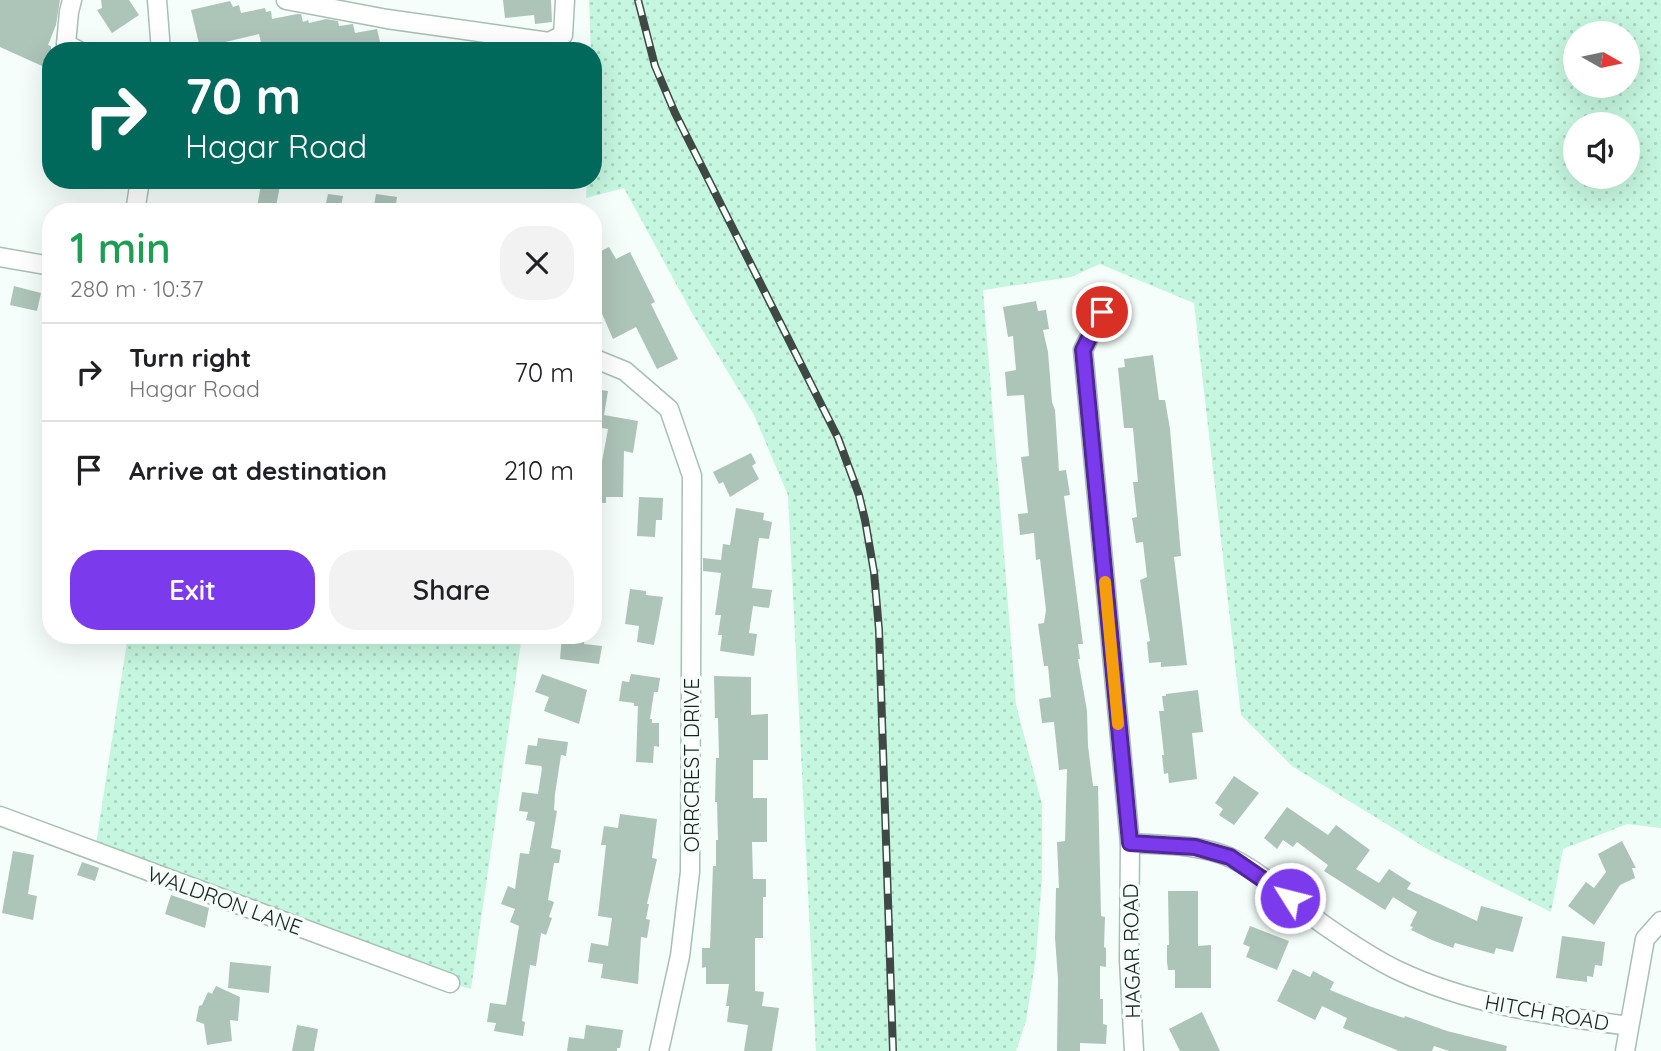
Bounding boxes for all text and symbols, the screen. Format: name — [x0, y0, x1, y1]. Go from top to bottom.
north arrow — [1563, 21, 1640, 98]
map controls — [1563, 21, 1640, 189]
text: 70 m — [185, 65, 301, 126]
icon: right — [70, 70, 161, 161]
button: sound — [1563, 112, 1640, 189]
text: Hagar Road — [185, 126, 367, 166]
text: 1 min — [70, 221, 171, 274]
button: close — [500, 226, 574, 300]
text: 280 m · 10:37 — [70, 274, 204, 303]
pin — [1072, 282, 1132, 342]
icon: arrive — [1083, 293, 1121, 331]
text: Turn right — [129, 341, 251, 374]
icon: right — [70, 353, 108, 391]
text: 70 m — [514, 356, 574, 389]
text: Hagar Road — [129, 374, 260, 403]
icon: arrive — [70, 451, 108, 489]
text: Arrive at destination — [129, 454, 387, 487]
text: 210 m — [504, 454, 574, 487]
button: Exit — [70, 550, 315, 630]
button: Share — [329, 550, 574, 630]
street label: ORRCREST DRIVE — [678, 678, 704, 852]
street label: WALDRON LANE — [144, 860, 306, 940]
position arrow — [1253, 861, 1327, 935]
street label: HAGAR ROAD — [1117, 883, 1145, 1019]
street label: HITCH ROAD — [1483, 988, 1611, 1036]

